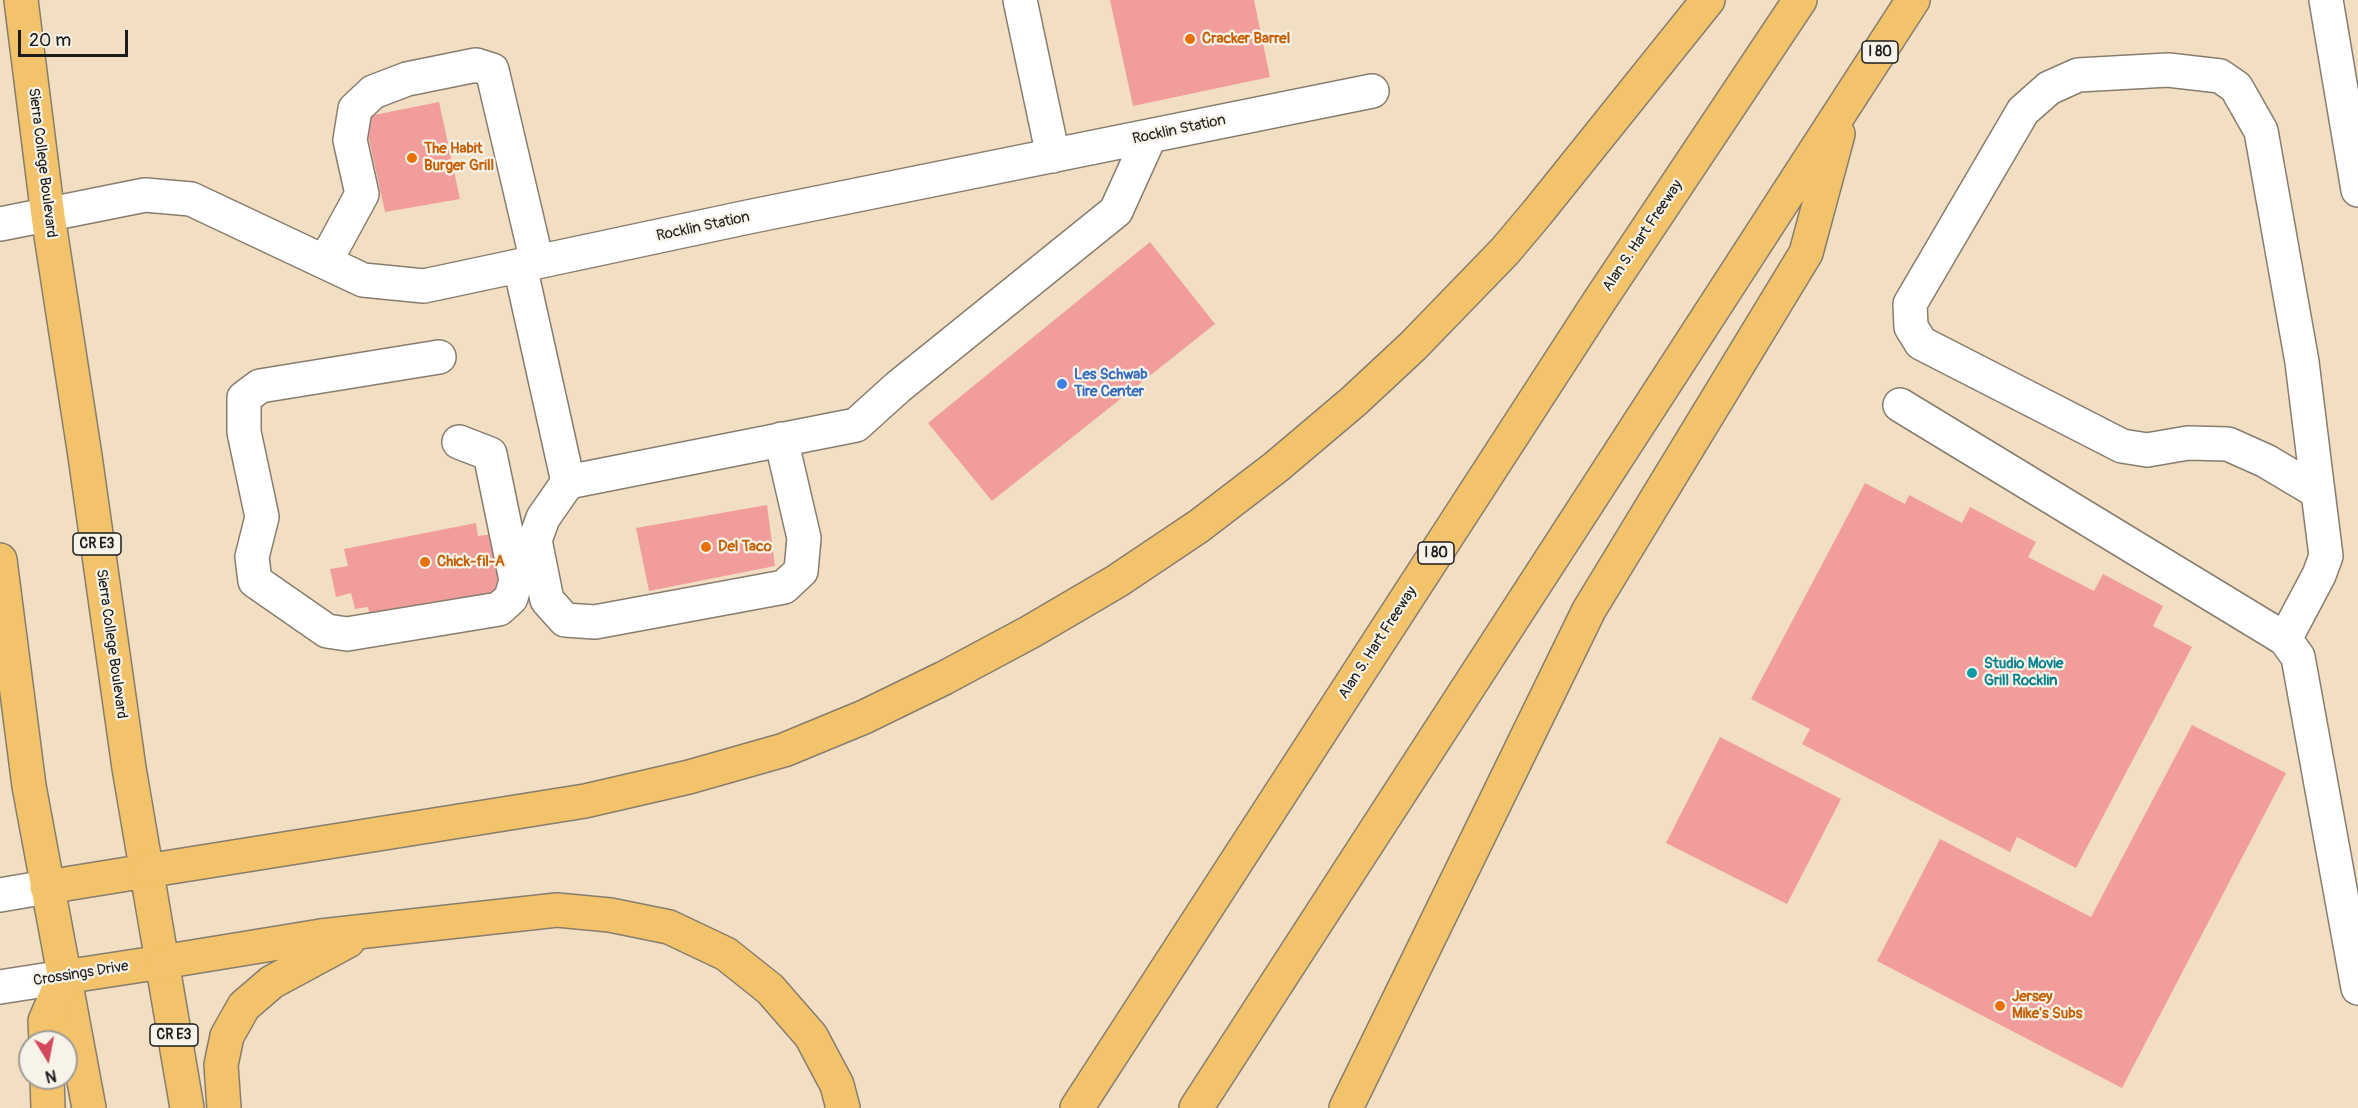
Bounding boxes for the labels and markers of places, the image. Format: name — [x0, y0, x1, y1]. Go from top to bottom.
place label: Cracker Barrel — [1202, 30, 1290, 48]
marker: Cracker Barrel — [1183, 32, 1197, 46]
place label: The Habit Burger Grill — [424, 140, 494, 175]
marker: The Habit Burger Grill — [405, 151, 419, 165]
place label: Les Schwab Tire Center — [1074, 366, 1148, 401]
marker: Les Schwab Tire Center — [1055, 377, 1069, 391]
place label: Del Taco — [718, 538, 772, 556]
marker: Del Taco — [699, 540, 713, 554]
place label: Chick-fil-A — [437, 553, 505, 571]
marker: Chick-fil-A — [418, 555, 432, 569]
place label: Studio Movie Grill Rocklin — [1984, 655, 2063, 690]
marker: Studio Movie Grill Rocklin — [1965, 666, 1979, 680]
place label: Jersey Mike's Subs — [2012, 988, 2082, 1023]
marker: Jersey Mike's Subs — [1993, 999, 2007, 1013]

